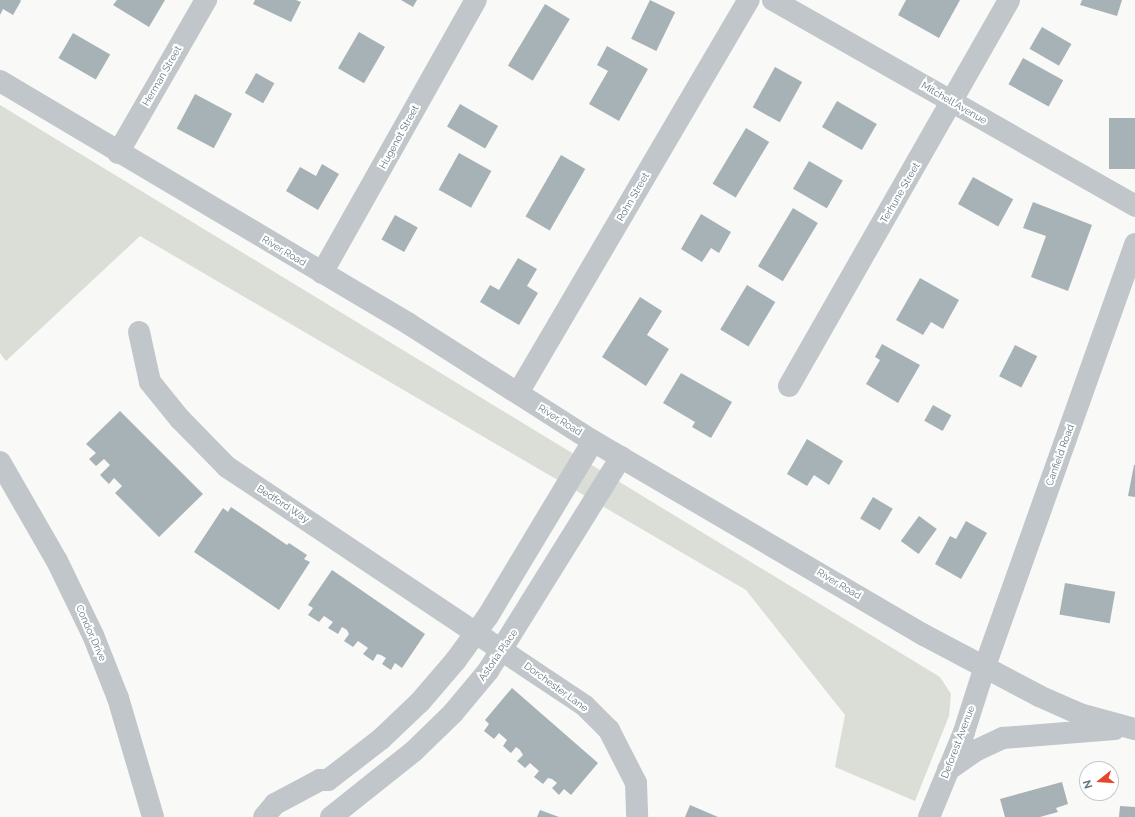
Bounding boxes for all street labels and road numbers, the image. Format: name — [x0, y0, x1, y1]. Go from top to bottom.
street label: Herman Street — [140, 44, 184, 108]
street label: Mitchell Avenue — [919, 79, 989, 127]
street label: Hugenot Street — [377, 103, 421, 171]
street label: Terhune Street — [878, 161, 922, 225]
street label: Rohn Street — [614, 171, 652, 223]
street label: River Road — [260, 233, 308, 269]
street label: River Road — [536, 402, 584, 438]
street label: Canfield Road — [1043, 423, 1077, 487]
street label: Bedford Way — [254, 482, 312, 526]
street label: River Road — [815, 566, 863, 602]
street label: Condor Drive — [73, 603, 109, 663]
street label: Astoria Place — [476, 627, 520, 683]
street label: Dorchester Lane — [521, 660, 591, 714]
street label: Deforest Avenue — [939, 704, 977, 780]

